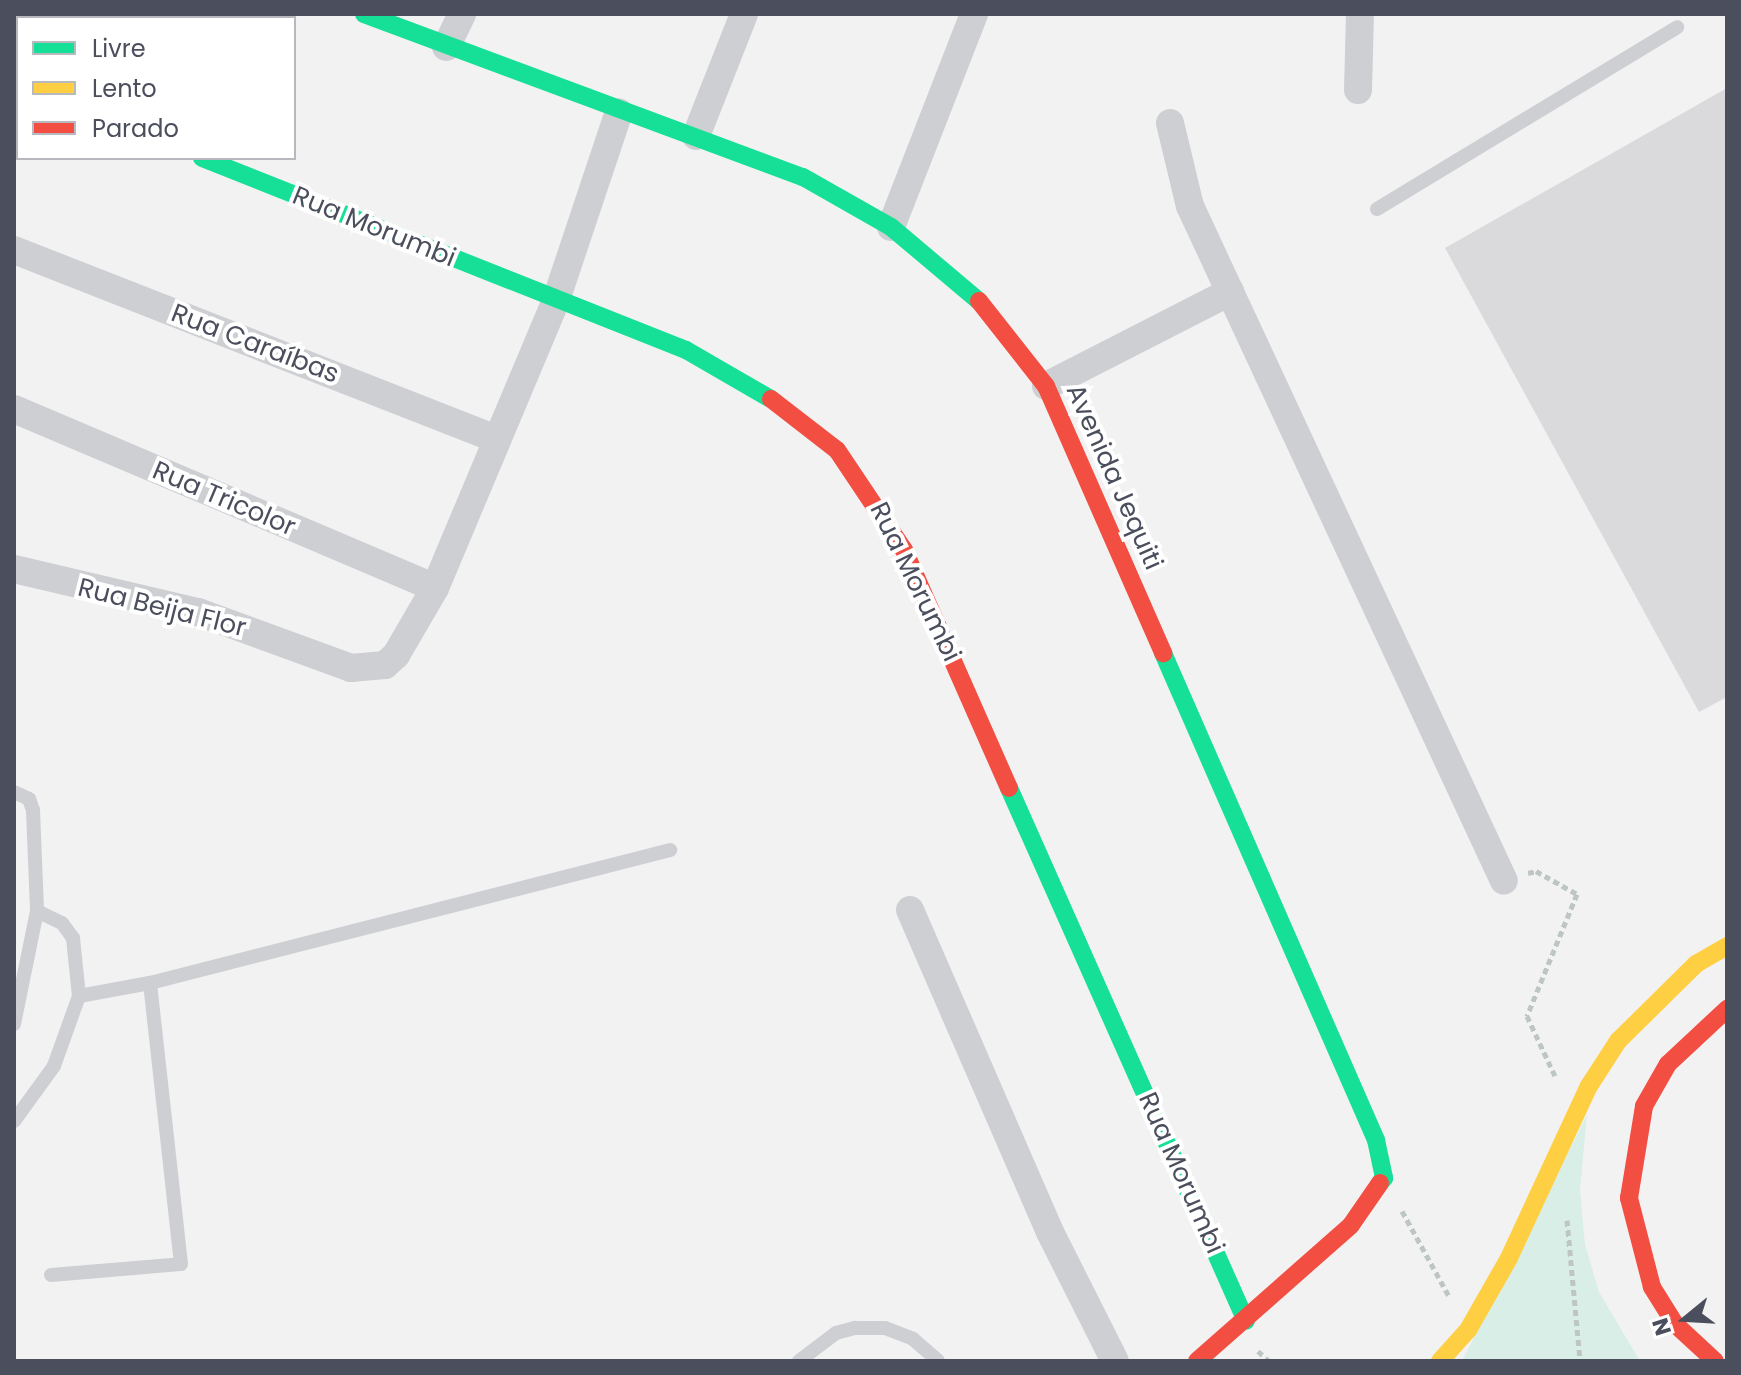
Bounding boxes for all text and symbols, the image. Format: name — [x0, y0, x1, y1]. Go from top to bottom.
legend — [16, 16, 296, 160]
text: Livre — [92, 32, 146, 65]
text: Lento — [92, 72, 157, 105]
text: Parado — [92, 112, 179, 145]
street label: Rua Morumbi — [288, 180, 460, 274]
street label: Rua Caraíbas — [167, 298, 343, 390]
street label: Avenida Jequiti — [1059, 379, 1169, 575]
street label: Rua Tricolor — [148, 455, 300, 543]
street label: Rua Morumbi — [863, 497, 967, 667]
street label: Rua Beija Flor — [75, 572, 249, 644]
street label: Rua Morumbi — [1132, 1088, 1230, 1258]
north arrow — [1645, 1279, 1725, 1359]
text: N — [1644, 1314, 1679, 1339]

